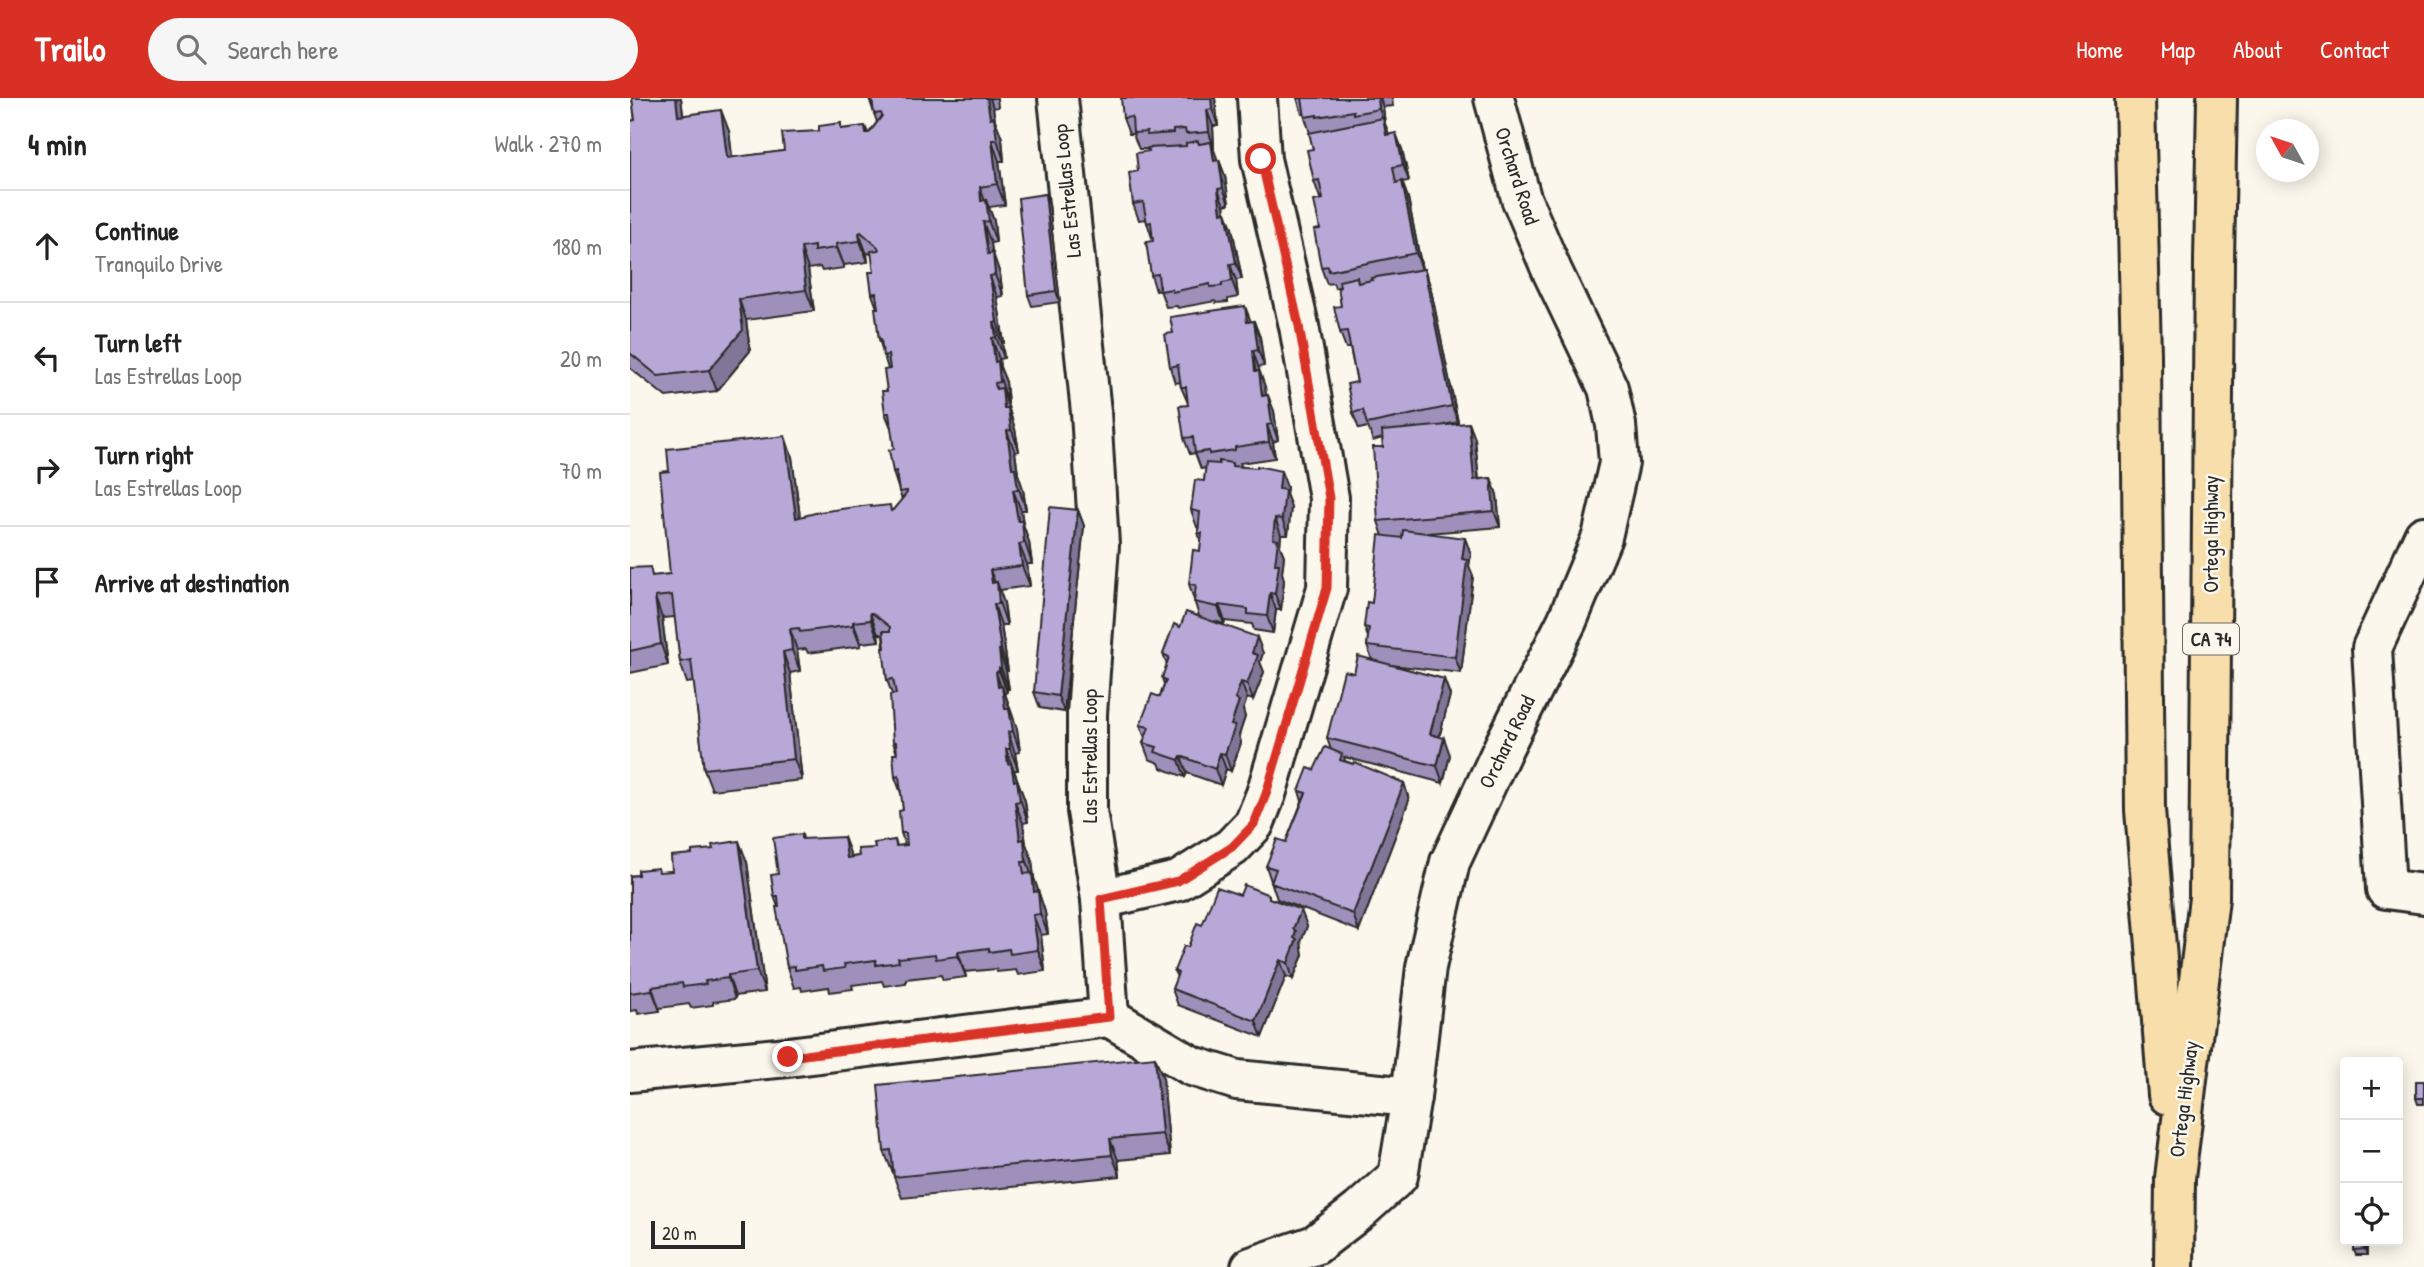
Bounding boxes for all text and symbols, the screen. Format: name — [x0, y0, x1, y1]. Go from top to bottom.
search box — [148, 18, 638, 81]
text: Trailo — [35, 27, 106, 71]
icon: search — [172, 30, 210, 68]
text: Search here — [228, 32, 339, 67]
text: Home — [2076, 33, 2123, 65]
text: Map — [2161, 33, 2195, 65]
text: About — [2233, 33, 2282, 65]
text: Contact — [2320, 33, 2389, 65]
north arrow — [2256, 119, 2319, 182]
street label: Las Estrellas Loop — [1045, 123, 1088, 259]
text: 4 min — [28, 124, 87, 164]
street label: Orchard Road — [1488, 124, 1547, 228]
text: Walk · 270 m — [495, 128, 602, 159]
route start — [1245, 143, 1276, 174]
text: Continue — [95, 213, 179, 248]
icon: ahead — [28, 227, 66, 265]
text: 180 m — [552, 231, 602, 262]
text: Tranquilo Drive — [95, 248, 223, 279]
text: Turn left — [95, 325, 181, 360]
icon: left — [28, 339, 66, 377]
text: 20 m — [560, 343, 602, 374]
text: Las Estrellas Loop — [95, 360, 242, 391]
text: Turn right — [95, 437, 193, 472]
icon: right — [28, 451, 66, 489]
text: 70 m — [559, 455, 602, 486]
text: Las Estrellas Loop — [95, 472, 242, 503]
street label: Ortega Highway — [2196, 475, 2225, 593]
icon: arrive — [28, 563, 66, 601]
text: Arrive at destination — [95, 565, 290, 600]
road number: CA 74 — [2183, 624, 2239, 654]
street label: Las Estrellas Loop — [1075, 689, 1104, 823]
street label: Orchard Road — [1471, 690, 1542, 793]
street label: Ortega Highway — [2162, 1039, 2205, 1159]
route end — [772, 1041, 803, 1072]
map controls — [2340, 1057, 2403, 1246]
button: + — [2340, 1057, 2403, 1120]
button: − — [2340, 1120, 2403, 1183]
button: locate — [2340, 1183, 2403, 1246]
scale bar — [651, 1218, 746, 1250]
text: 20 m — [662, 1220, 697, 1246]

